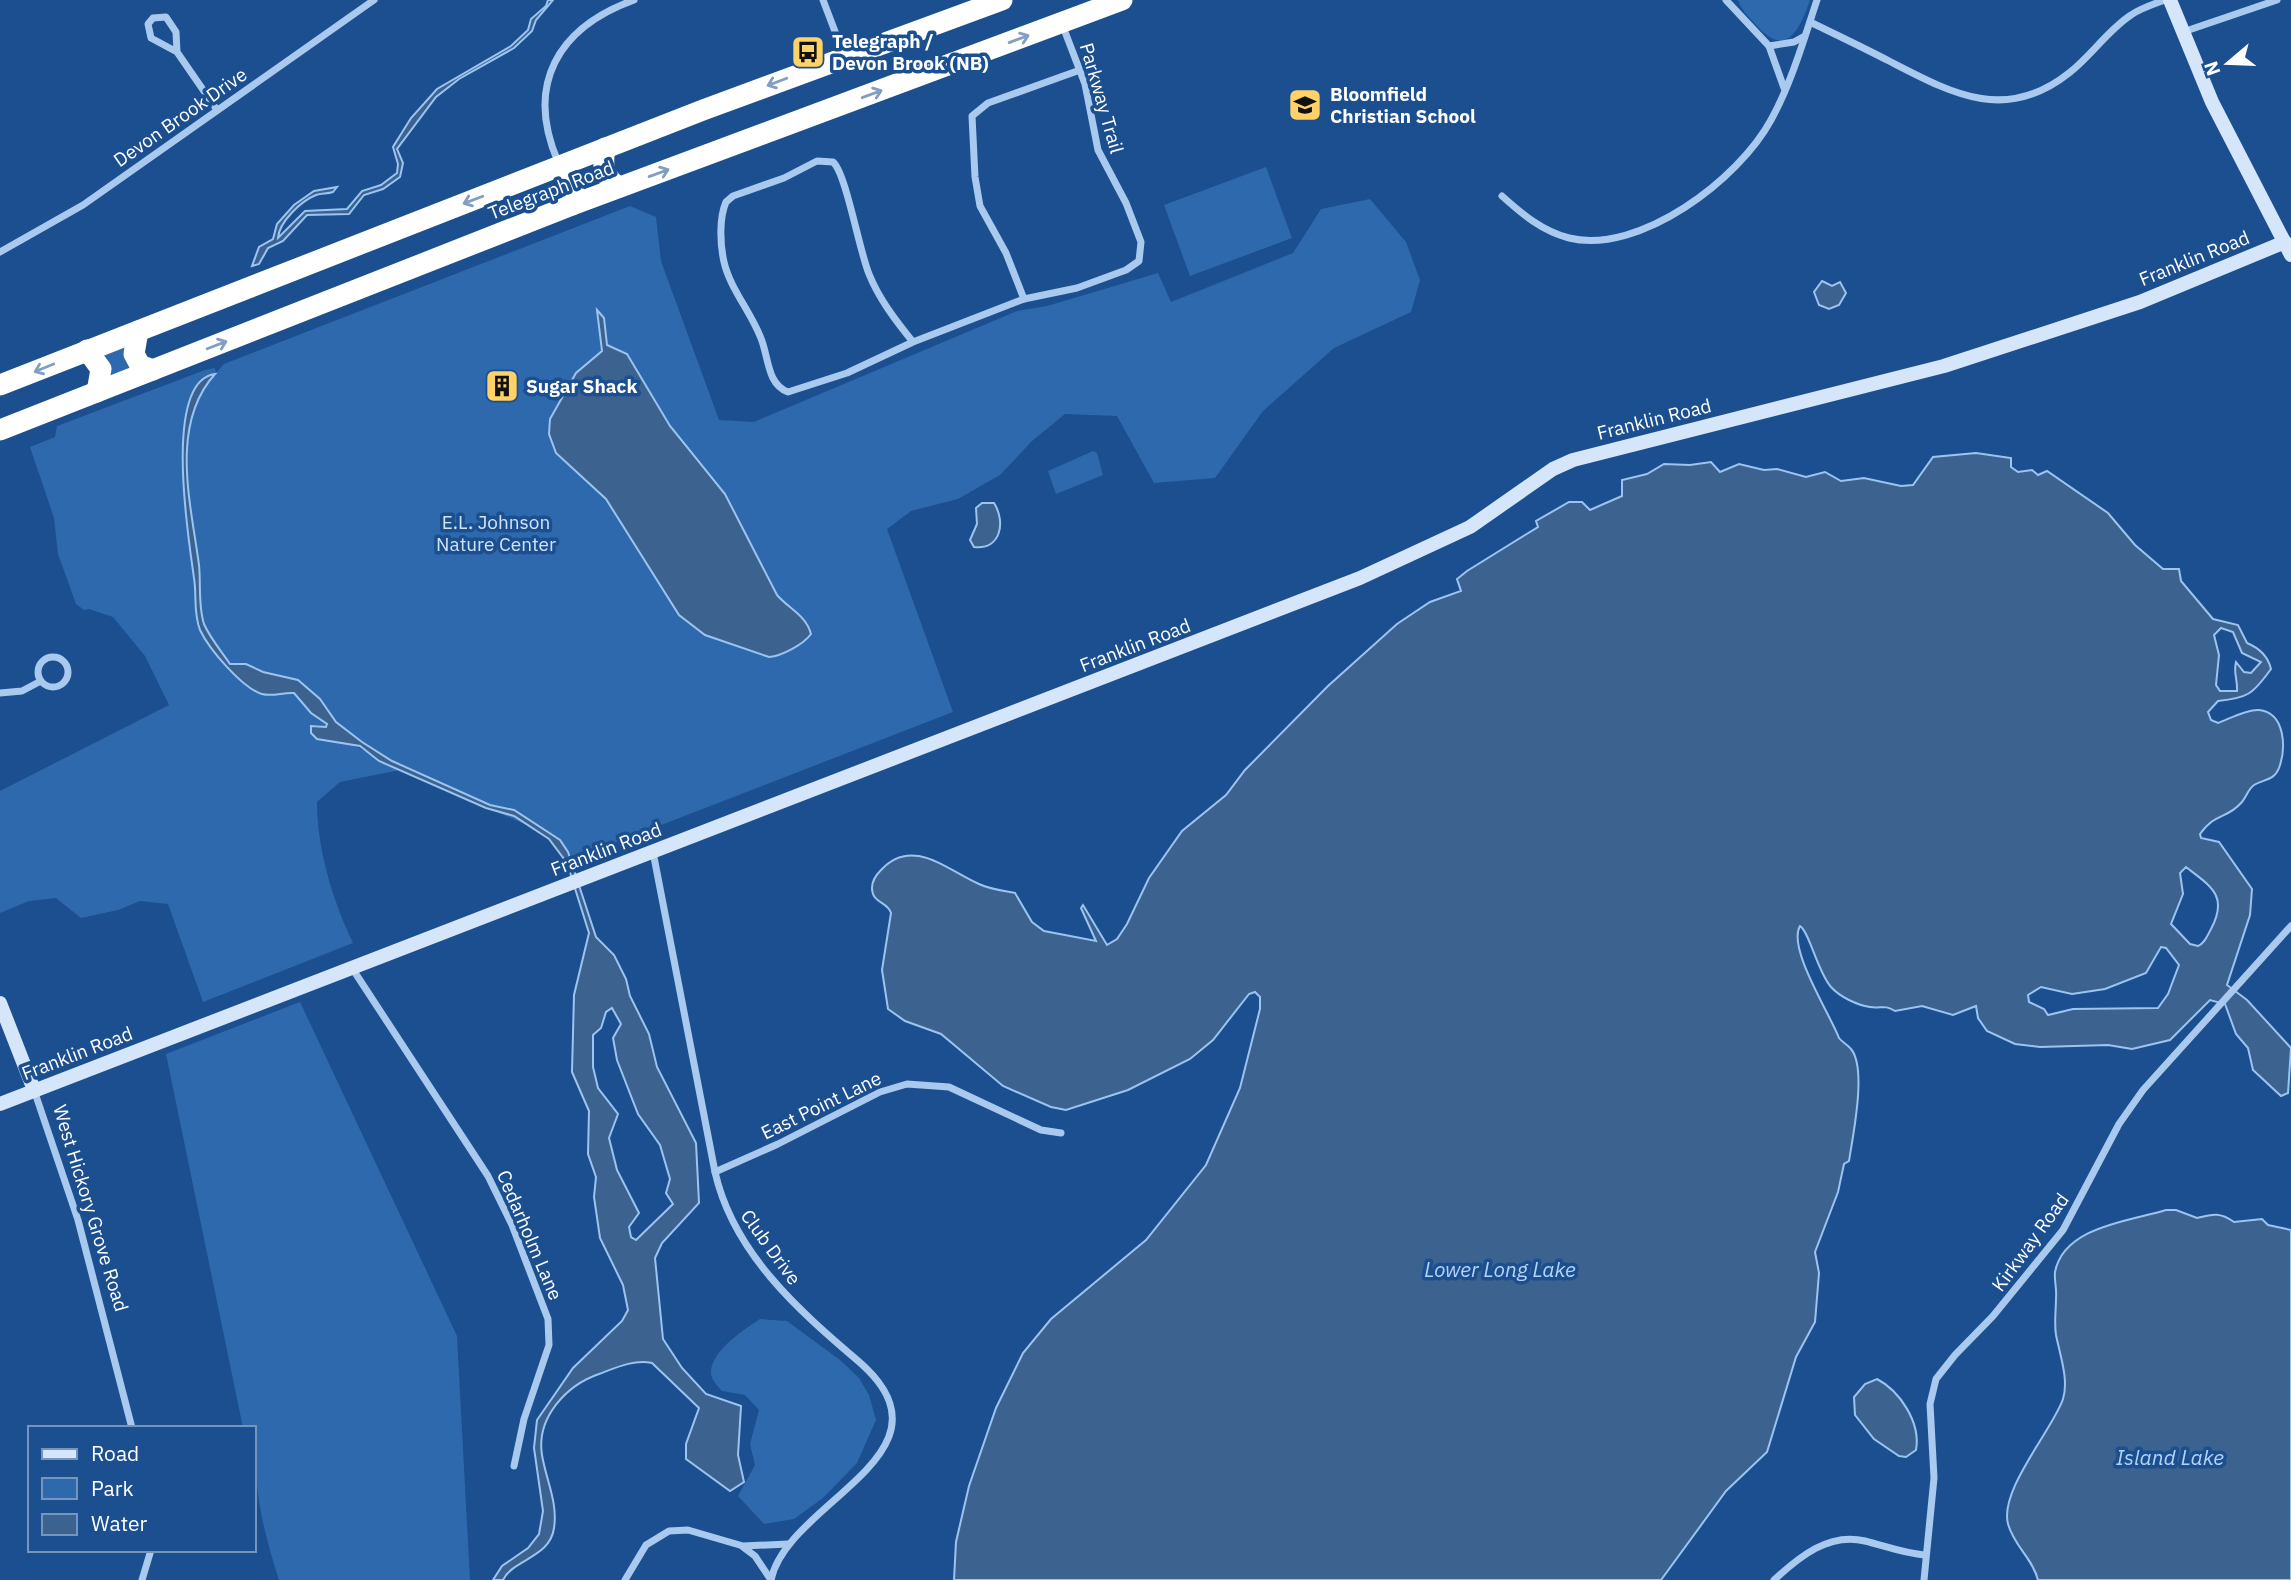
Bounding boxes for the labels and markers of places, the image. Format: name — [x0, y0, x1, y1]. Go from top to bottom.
place label: Telegraph / Devon Brook (NB) — [832, 29, 989, 75]
bus stop icon: Telegraph / Devon Brook (NB) — [789, 33, 827, 71]
place label: Bloomfield Christian School — [1330, 82, 1476, 128]
school or university icon: Bloomfield Christian School — [1286, 86, 1324, 124]
building icon: Sugar Shack — [483, 367, 521, 405]
place label: Sugar Shack — [526, 374, 637, 398]

